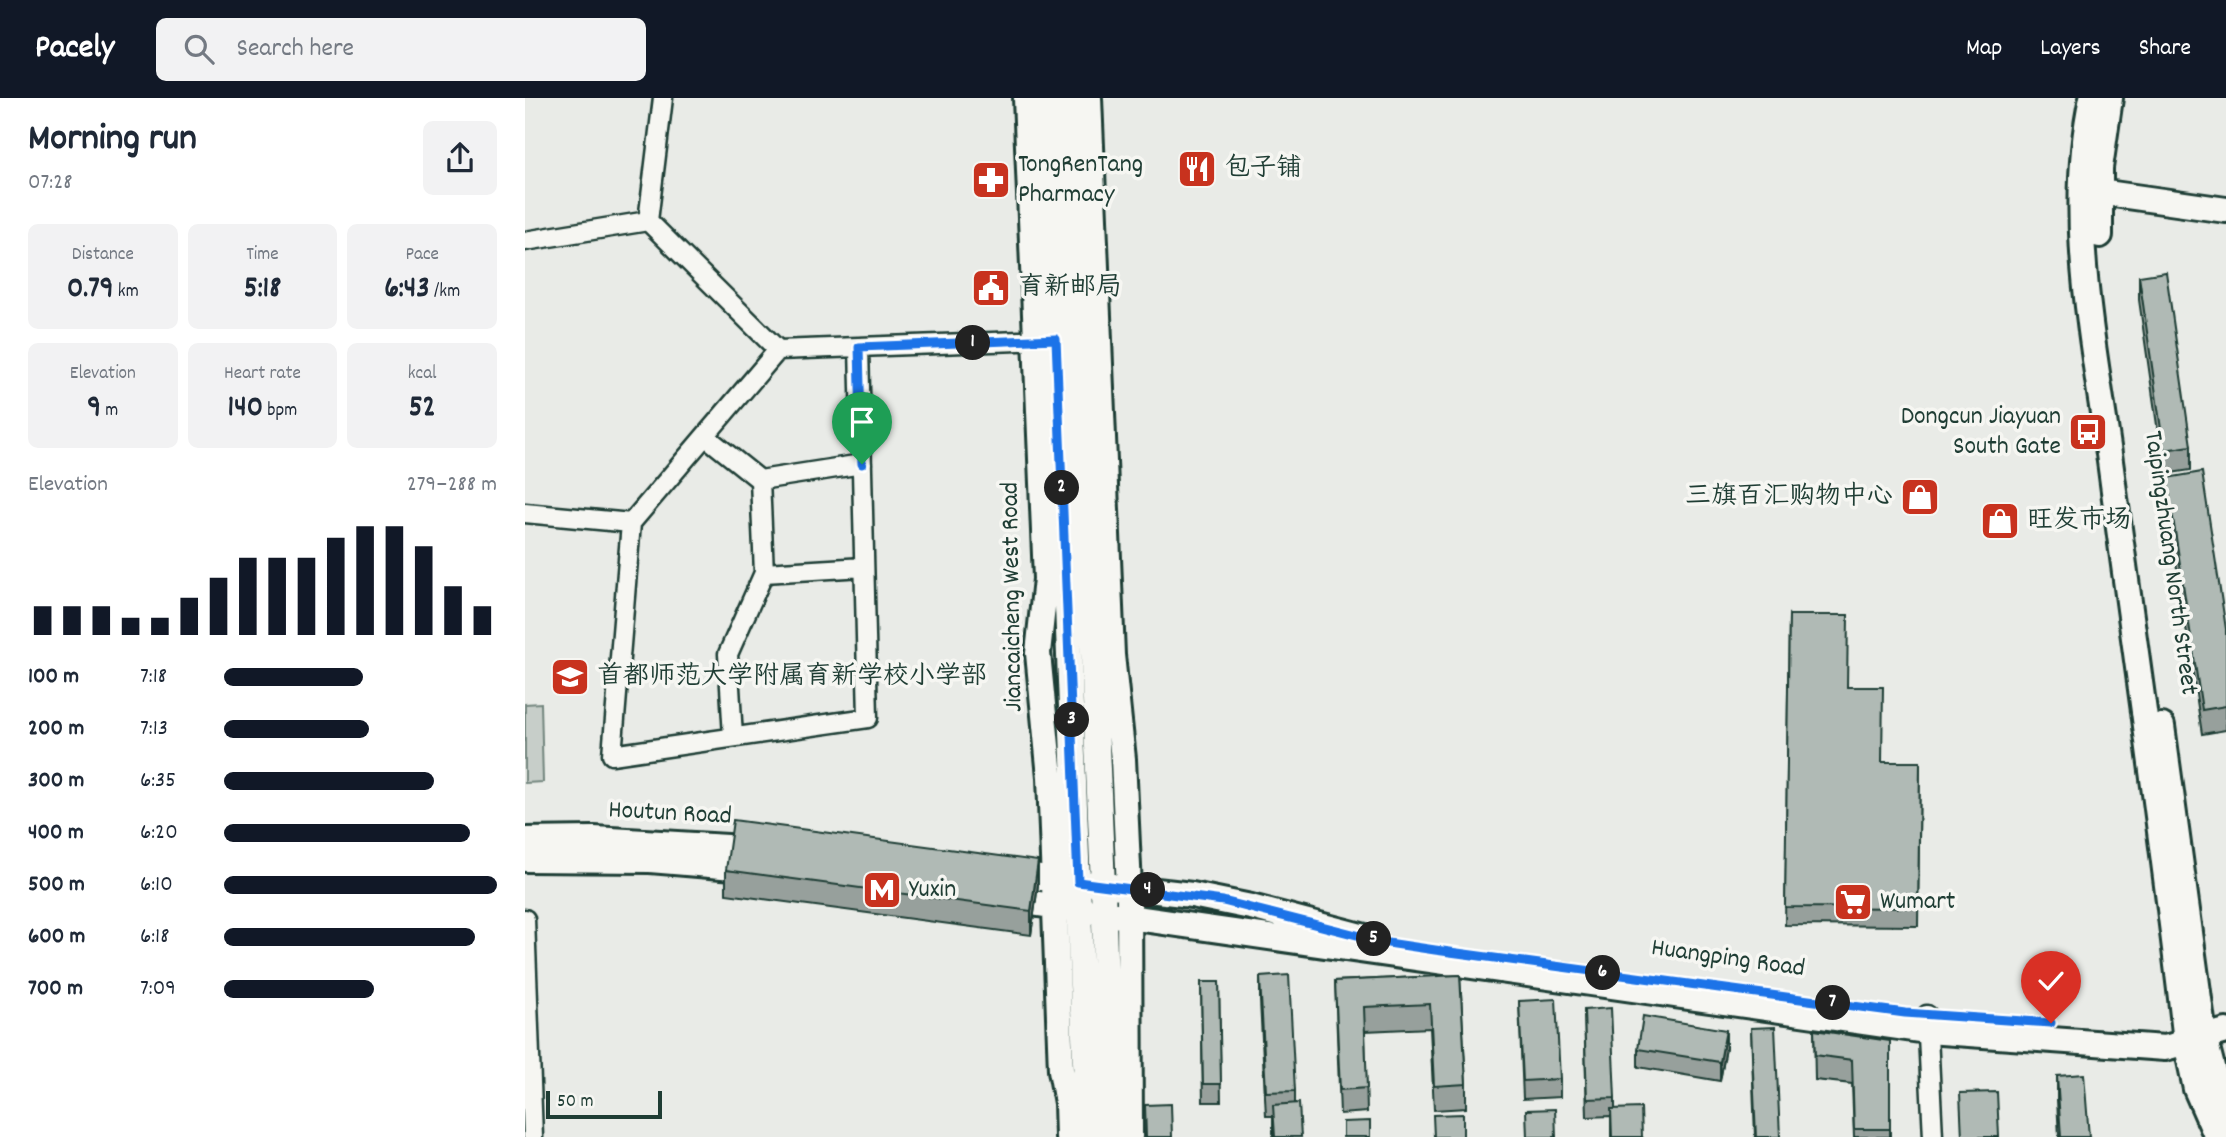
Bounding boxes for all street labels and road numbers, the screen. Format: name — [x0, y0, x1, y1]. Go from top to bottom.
street label: Taipingzhuang North Street — [2133, 428, 2207, 698]
street label: Jiancaicheng West Road — [992, 481, 1034, 713]
street label: Houtun Road — [607, 792, 733, 836]
street label: Huangping Road — [1649, 930, 1807, 988]

